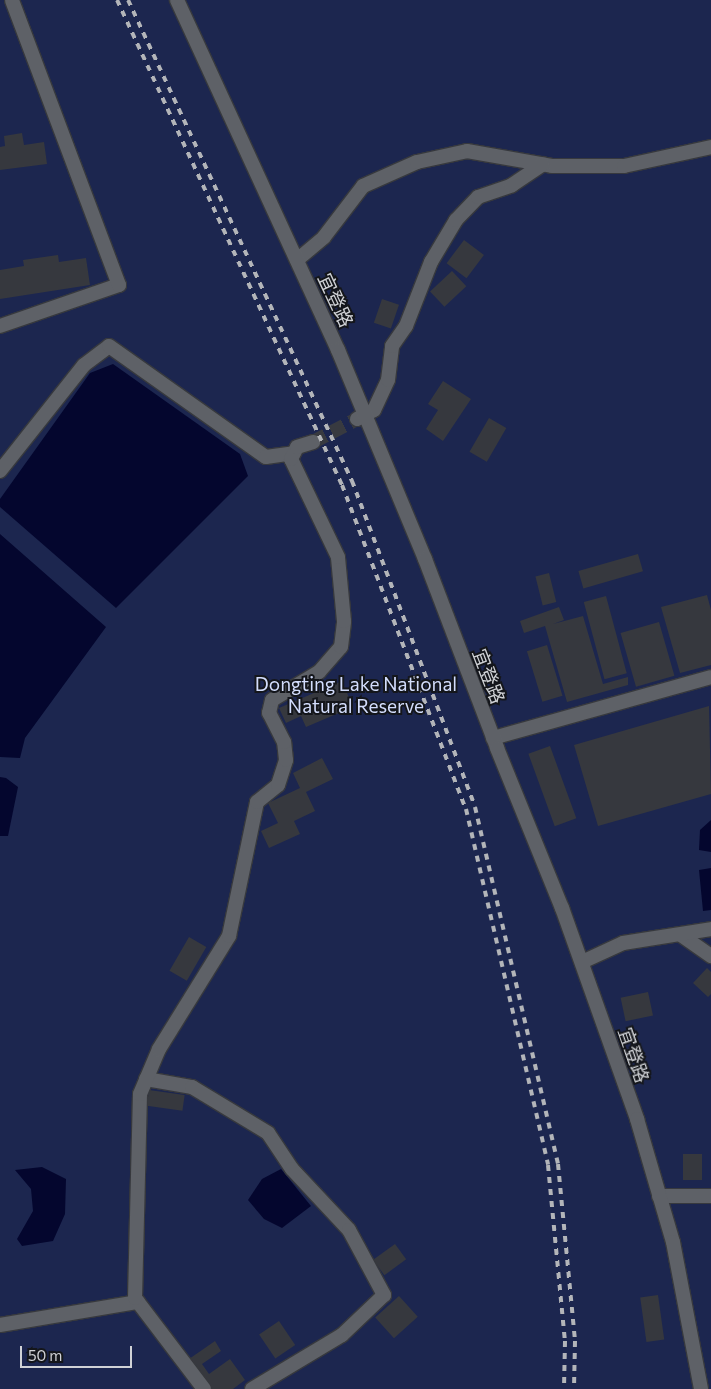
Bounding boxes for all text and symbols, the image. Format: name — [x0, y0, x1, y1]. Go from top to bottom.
street label: 宜登路 — [314, 269, 358, 331]
street label: 宜登路 — [468, 645, 510, 707]
park label: Dongting Lake National Natural Reserve — [255, 673, 457, 717]
street label: 宜登路 — [614, 1024, 654, 1086]
scale bar — [22, 1336, 135, 1368]
text: 50 m — [28, 1346, 62, 1364]

